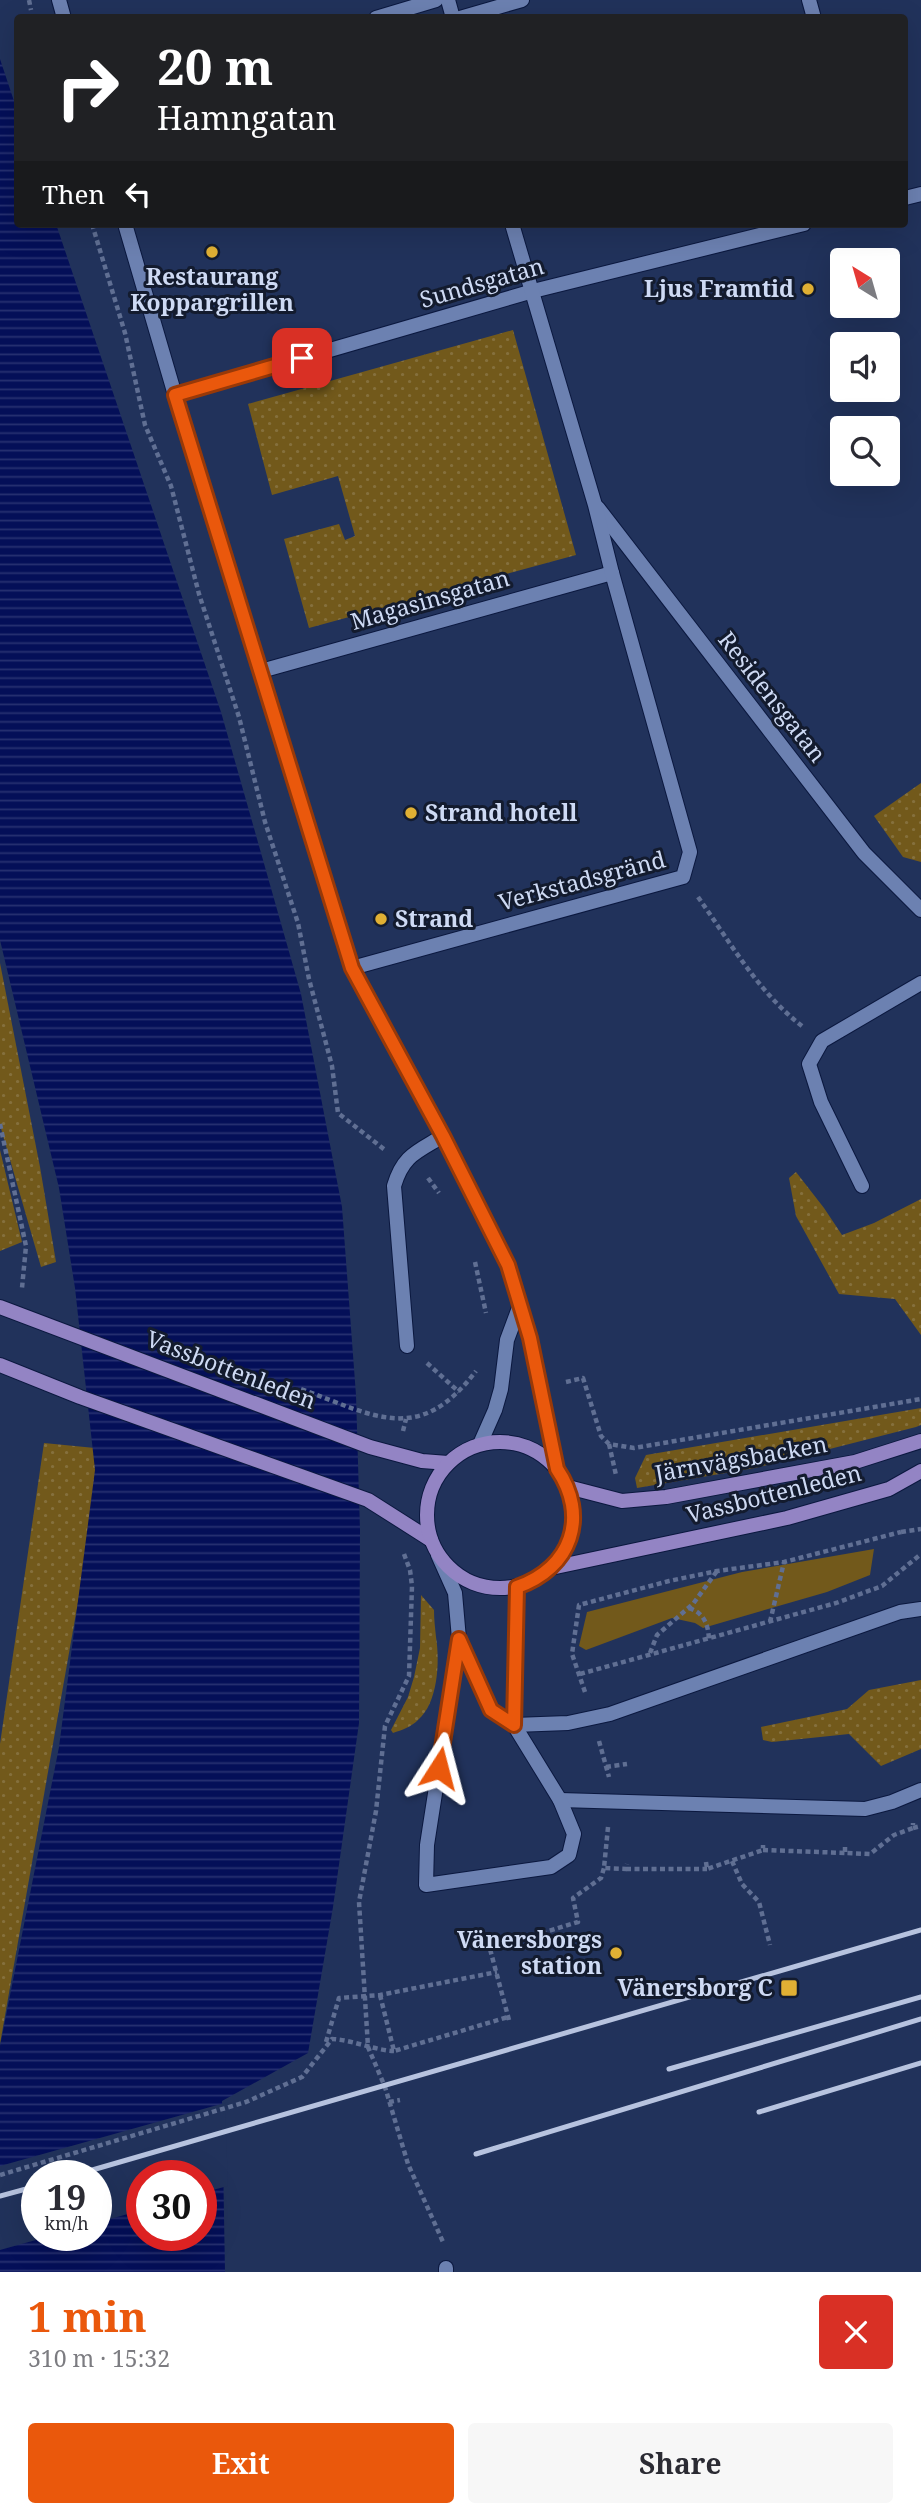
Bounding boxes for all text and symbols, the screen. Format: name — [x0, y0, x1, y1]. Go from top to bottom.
text: 20 m — [157, 33, 273, 99]
icon: right — [42, 42, 133, 133]
text: Hamngatan — [157, 96, 336, 139]
icon: left — [119, 175, 157, 213]
text: Then — [42, 176, 105, 212]
marker: Restaurang Koppargrillen — [204, 244, 220, 260]
north arrow — [830, 248, 900, 318]
map controls — [830, 248, 900, 486]
street label: Sundsgatan — [416, 249, 548, 315]
place label: Restaurang Koppargrillen — [130, 260, 294, 318]
place label: Ljus Framtid — [644, 272, 794, 304]
marker: Ljus Framtid — [800, 281, 816, 297]
pin — [272, 328, 332, 388]
button: sound — [830, 332, 900, 402]
icon: arrive — [283, 339, 321, 377]
button: search — [830, 416, 900, 486]
street label: Magasinsgatan — [346, 561, 513, 637]
street label: Residensgatan — [712, 624, 834, 769]
place label: Strand hotell — [425, 796, 577, 828]
marker: Strand hotell — [403, 805, 419, 821]
street label: Verkstadsgränd — [495, 842, 669, 918]
place label: Strand — [395, 902, 473, 934]
marker: Strand — [373, 911, 389, 927]
street label: Vassbottenleden — [142, 1322, 321, 1416]
street label: Järnvägsbacken — [651, 1427, 830, 1489]
street label: Vassbottenleden — [683, 1456, 865, 1530]
position arrow — [402, 1731, 476, 1805]
place label: Vänersborgs station — [457, 1923, 602, 1981]
marker: Vänersborgs station — [608, 1945, 624, 1961]
place label: Vänersborg C — [618, 1971, 773, 2003]
marker: Vänersborg C — [779, 1978, 799, 1998]
speed limit sign: 30 — [126, 2160, 217, 2251]
text: 19 — [47, 2173, 86, 2220]
text: km/h — [44, 2211, 89, 2235]
text: 1 min — [28, 2287, 147, 2344]
button: close — [819, 2295, 893, 2369]
text: 310 m · 15:32 — [28, 2342, 170, 2374]
button: Exit — [28, 2423, 454, 2503]
button: Share — [468, 2423, 893, 2503]

